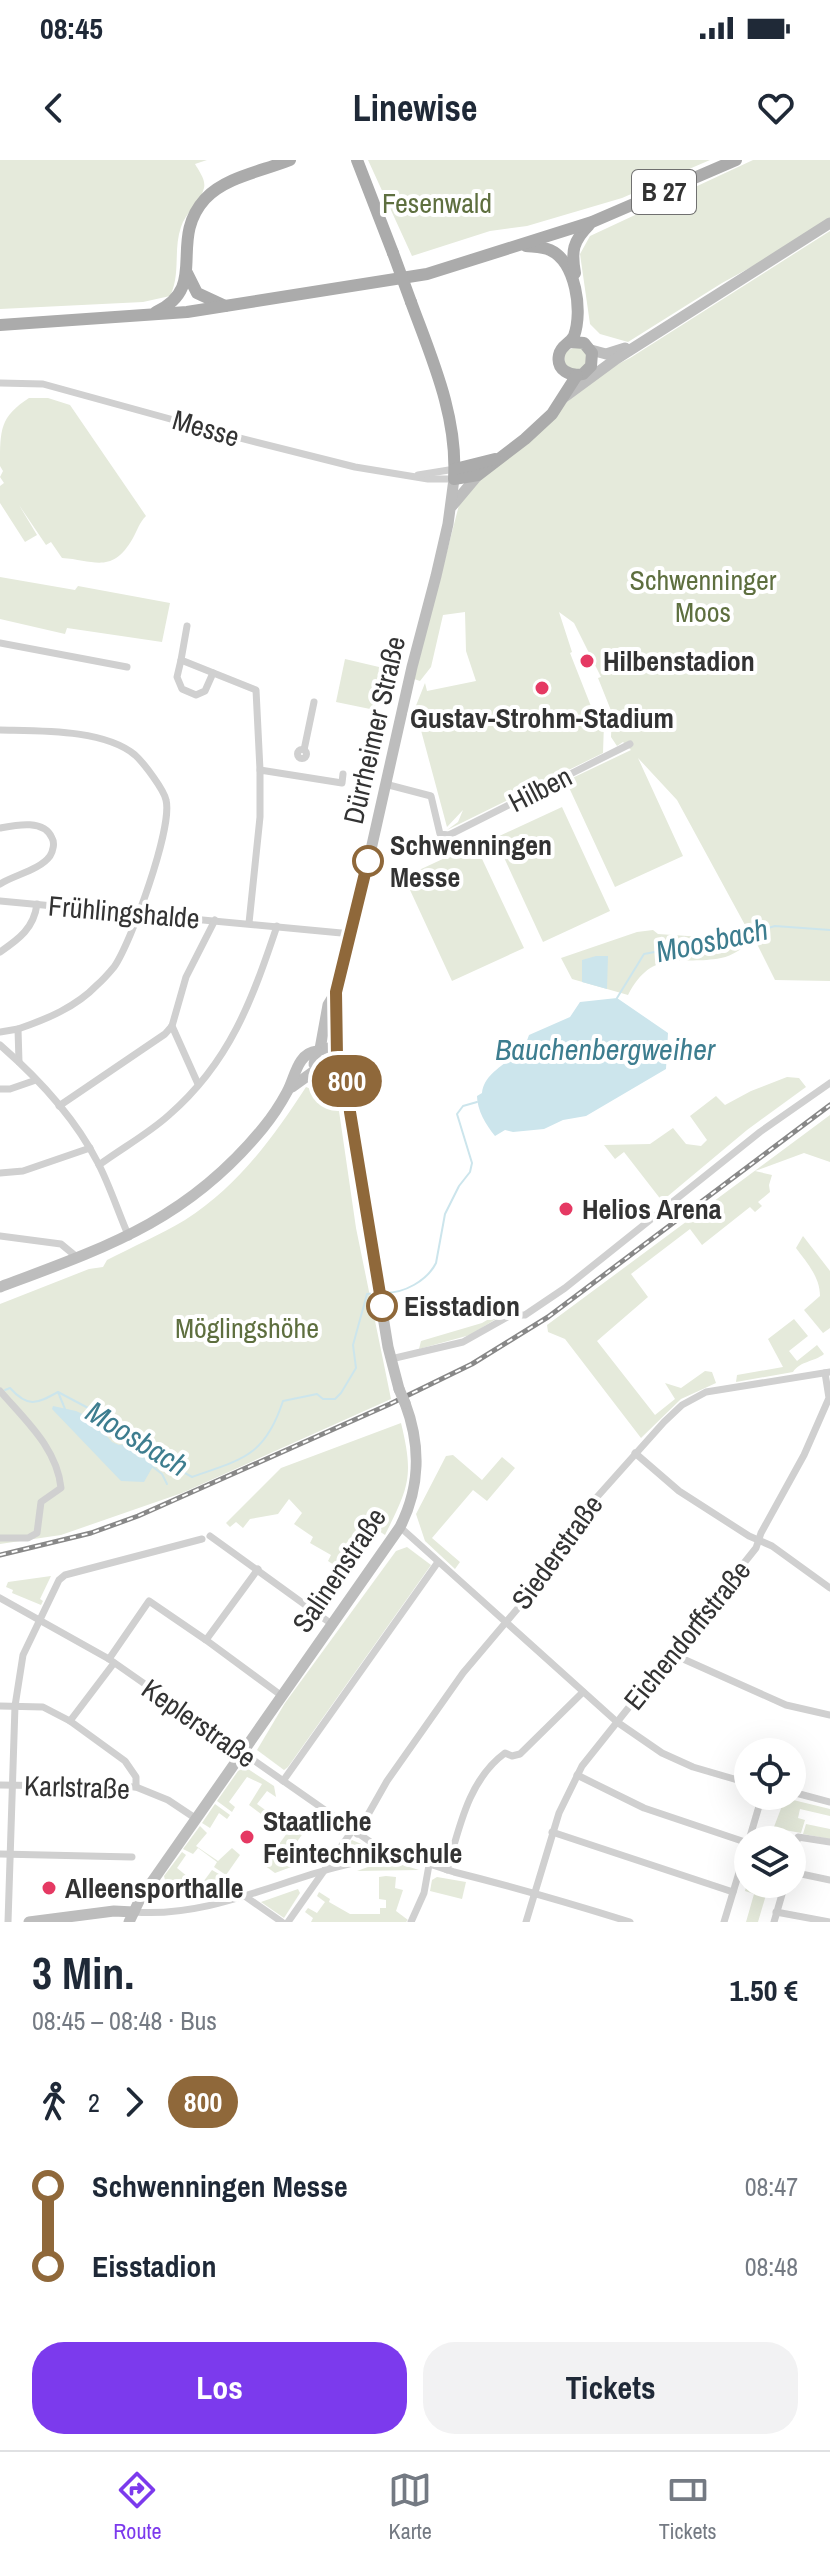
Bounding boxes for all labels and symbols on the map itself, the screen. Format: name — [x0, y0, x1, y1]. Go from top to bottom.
road number: B 27 — [632, 170, 696, 214]
park label: Fesenwald — [382, 184, 492, 222]
street label: Messe — [168, 400, 244, 456]
park label: Schwenninger Moos — [630, 561, 777, 631]
street label: Dürrheimer Straße — [334, 632, 414, 828]
place label: Hilbenstadion — [603, 642, 755, 680]
marker: Hilbenstadion — [578, 652, 596, 670]
marker: Gustav-Strohm-Stadium — [533, 679, 551, 697]
place label: Gustav-Strohm-Stadium — [410, 699, 674, 737]
street label: Hilben — [502, 757, 578, 821]
place label: Schwenningen Messe — [390, 826, 552, 896]
marker: Schwenningen Messe — [353, 846, 383, 876]
street label: Frühlingshalde — [47, 886, 201, 938]
water label: Moosbach — [652, 909, 771, 971]
water label: Bauchenbergweiher — [495, 1029, 716, 1069]
line badge: 800 — [301, 1055, 393, 1107]
place label: Helios Arena — [582, 1190, 722, 1228]
marker: Helios Arena — [557, 1200, 575, 1218]
place label: Eisstadion — [404, 1287, 520, 1325]
marker: Eisstadion — [367, 1291, 397, 1321]
park label: Möglingshöhe — [175, 1309, 319, 1347]
water label: Moosbach — [79, 1391, 196, 1485]
street label: Siederstraße — [503, 1487, 611, 1617]
street label: Salinenstraße — [283, 1500, 395, 1640]
street label: Eichendorffstraße — [615, 1552, 759, 1718]
street label: Keplerstraße — [134, 1670, 264, 1776]
street label: Karlstraße — [23, 1766, 131, 1808]
place label: Staatliche Feintechnikschule — [263, 1802, 462, 1872]
marker: Staatliche Feintechnikschule — [238, 1828, 256, 1846]
place label: Alleensporthalle — [65, 1869, 244, 1907]
marker: Alleensporthalle — [40, 1879, 58, 1897]

